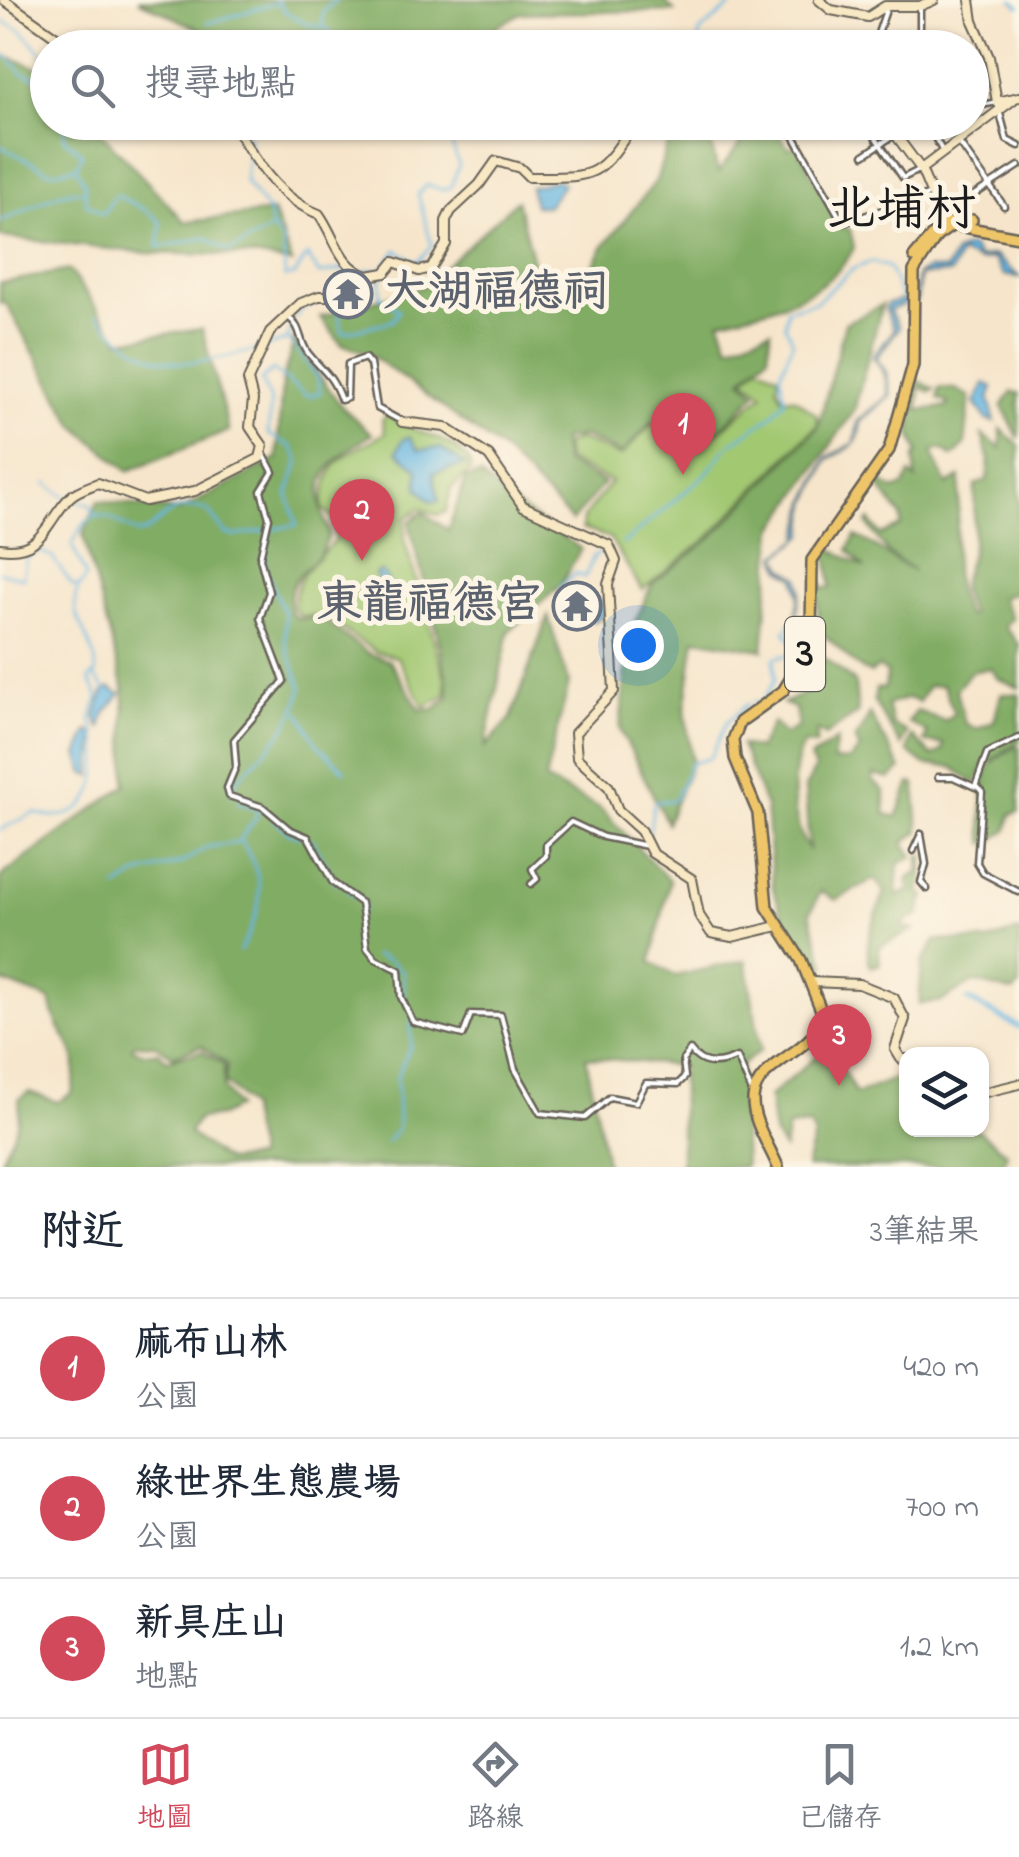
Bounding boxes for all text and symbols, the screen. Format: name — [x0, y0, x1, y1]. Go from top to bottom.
search box — [30, 30, 989, 140]
icon: search — [65, 58, 120, 113]
text: 搜尋地點 — [145, 58, 297, 114]
district label: 北埔村 — [826, 175, 976, 248]
place label: 大湖福德祠 — [383, 261, 608, 327]
temple icon: 大湖福德祠 — [322, 268, 374, 320]
pin: 1 — [650, 392, 716, 475]
pin: 2 — [330, 478, 394, 561]
place label: 東龍福德宮 — [317, 573, 542, 639]
temple icon: 東龍福德宮 — [551, 580, 603, 632]
road number: 3 — [785, 617, 825, 691]
your location — [613, 620, 664, 671]
pin: 3 — [806, 1004, 872, 1086]
map controls — [899, 1047, 989, 1137]
button: layers — [899, 1047, 989, 1137]
text: 附近 — [40, 1203, 124, 1264]
text: 3筆結果 — [870, 1210, 979, 1257]
text: 麻布山林 — [135, 1317, 287, 1373]
text: 1 — [67, 1345, 78, 1392]
text: 420 m — [903, 1345, 979, 1392]
text: 公園 — [135, 1375, 199, 1422]
text: 綠世界生態農場 — [135, 1457, 401, 1513]
text: 2 — [65, 1485, 80, 1532]
text: 700 m — [905, 1485, 979, 1532]
text: 公園 — [135, 1515, 199, 1562]
text: 新具庄山 — [135, 1597, 287, 1653]
text: 3 — [66, 1625, 79, 1672]
text: 1.2 km — [900, 1625, 979, 1672]
text: 地點 — [135, 1655, 199, 1702]
tab: 地圖 — [137, 1737, 193, 1840]
tab: 路線 — [467, 1737, 524, 1840]
tab: 已儲存 — [798, 1737, 882, 1840]

